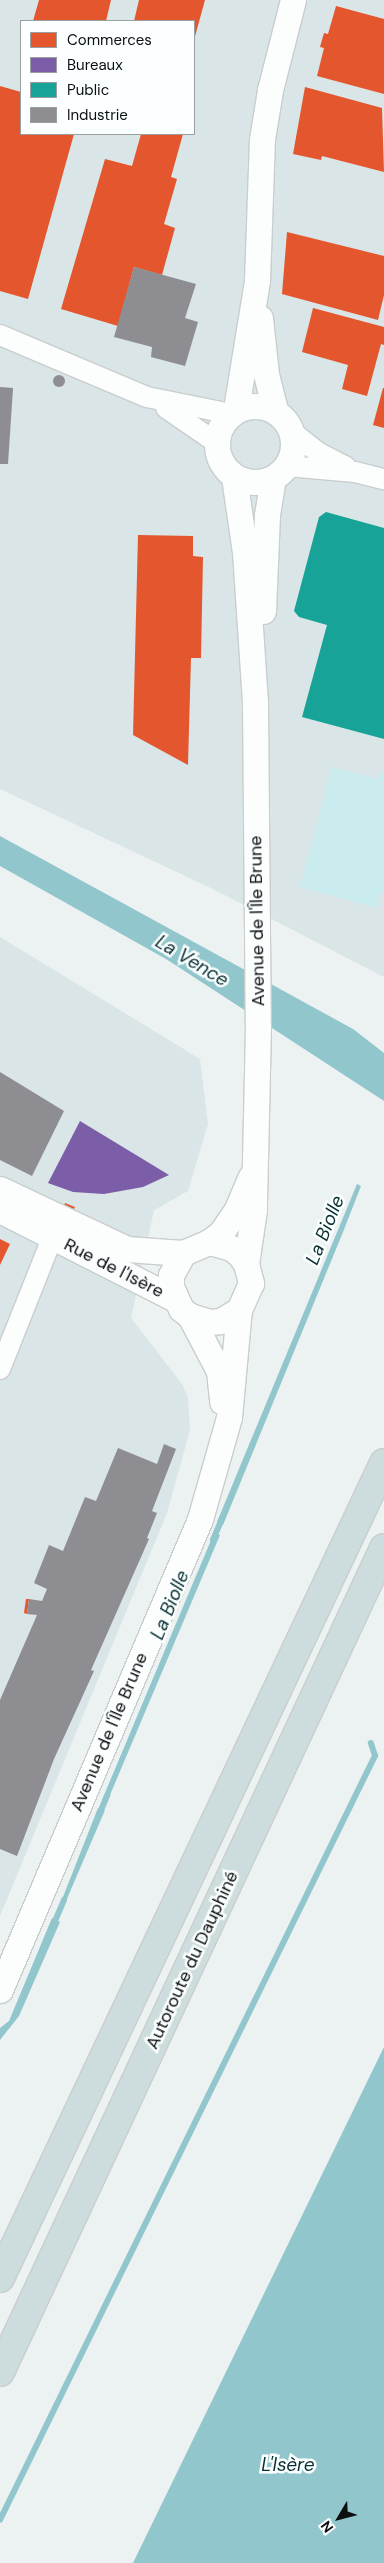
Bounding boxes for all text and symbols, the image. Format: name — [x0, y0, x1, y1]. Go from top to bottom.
legend — [20, 20, 195, 135]
text: Commerces — [67, 30, 152, 50]
text: Bureaux — [67, 55, 123, 75]
text: Public — [67, 80, 109, 100]
text: Industrie — [67, 105, 128, 125]
street label: Avenue de l'Île Brune — [245, 835, 269, 1007]
water label: La Vence — [151, 930, 233, 992]
water label: La Biolle — [301, 1192, 349, 1268]
street label: Rue de l'Isère — [60, 1234, 168, 1302]
water label: La Biolle — [146, 1567, 194, 1643]
street label: Avenue de l'Île Brune — [66, 1649, 152, 1815]
street label: Autoroute du Dauphiné — [141, 1868, 243, 2052]
water label: L'Isère — [261, 2454, 315, 2476]
north arrow — [314, 2493, 364, 2543]
text: N — [317, 2518, 337, 2537]

